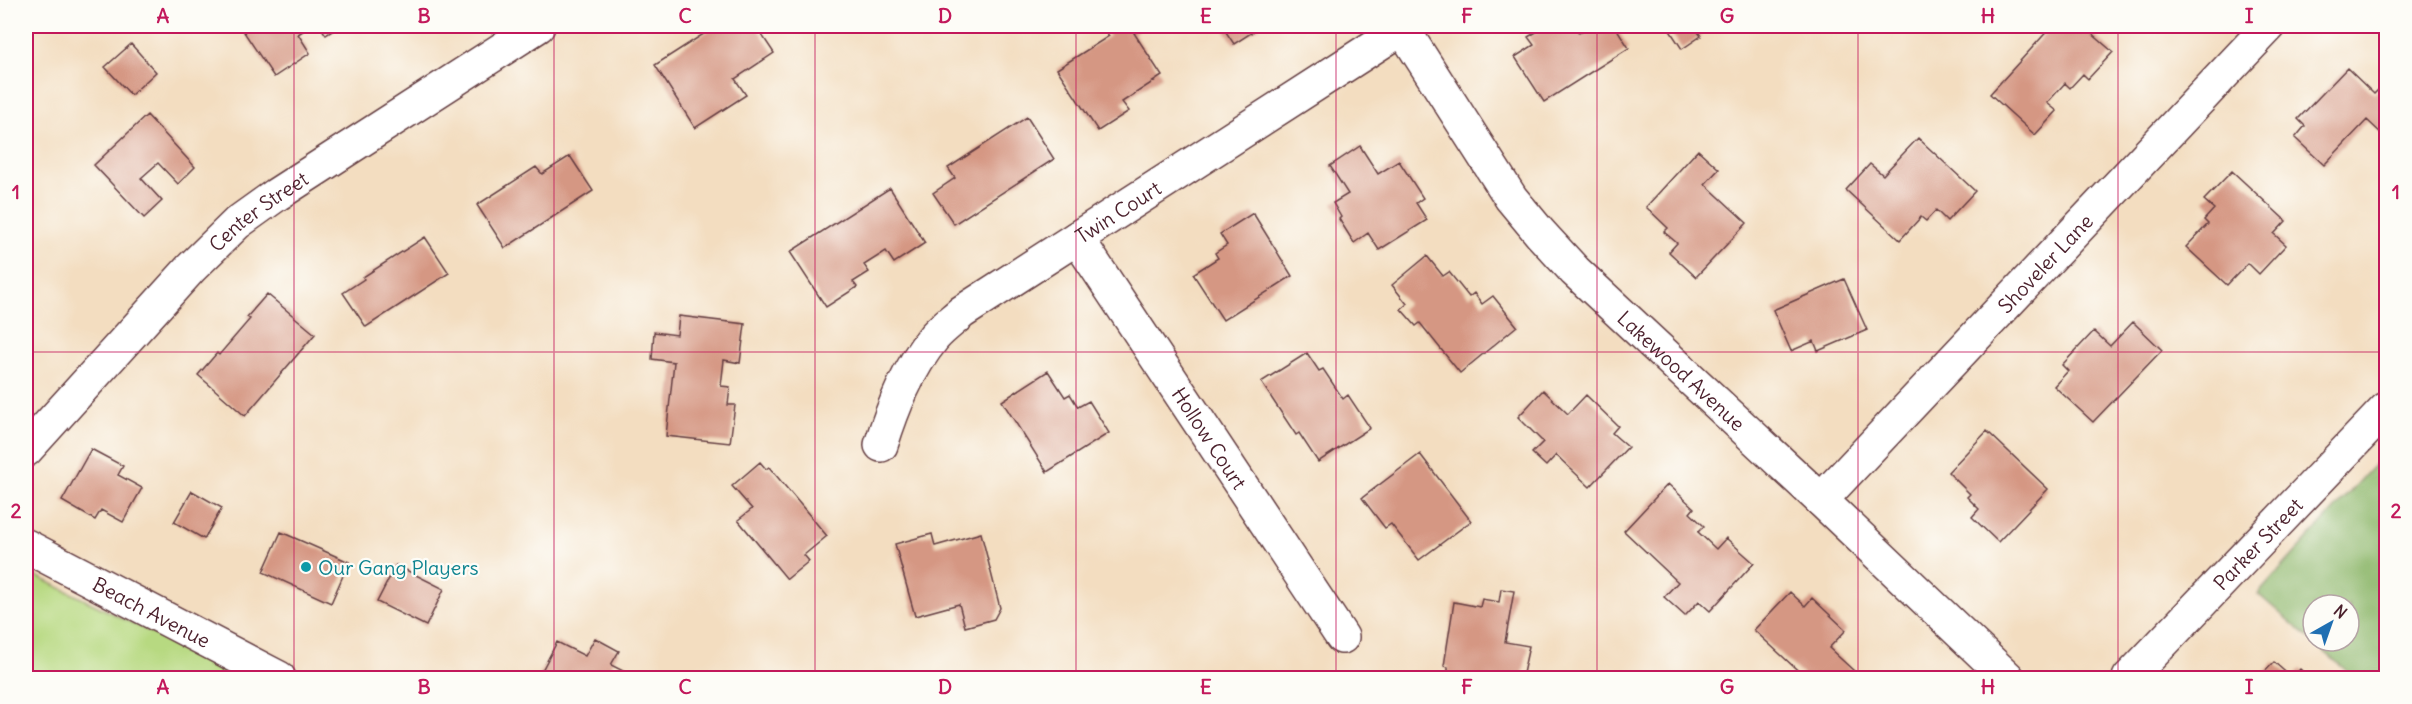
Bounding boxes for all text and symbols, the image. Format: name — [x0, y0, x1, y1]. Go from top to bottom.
text: A — [157, 3, 170, 28]
text: B — [417, 3, 431, 28]
text: C — [678, 3, 692, 28]
text: D — [938, 3, 952, 28]
text: E — [1200, 3, 1212, 28]
text: F — [1461, 3, 1473, 28]
text: G — [1720, 3, 1734, 28]
text: H — [1981, 3, 1995, 28]
text: I — [2245, 3, 2254, 28]
street label: Center Street — [203, 165, 313, 257]
street label: Twin Court — [1070, 175, 1165, 248]
text: 1 — [12, 179, 20, 204]
text: 1 — [2392, 179, 2400, 204]
street label: Shoveler Lane — [1992, 208, 2098, 318]
street label: Lakewood Avenue — [1613, 305, 1751, 436]
street label: Hollow Court — [1167, 382, 1253, 494]
street label: Parker Street — [2208, 492, 2308, 595]
text: 2 — [11, 498, 22, 523]
text: 2 — [2391, 498, 2402, 523]
place label: Our Gang Players — [318, 555, 479, 580]
marker: Our Gang Players — [299, 560, 313, 574]
street label: Beach Avenue — [89, 571, 215, 653]
north arrow — [2301, 593, 2361, 653]
text: N — [2330, 600, 2351, 623]
text: A — [157, 674, 170, 699]
text: B — [417, 674, 431, 699]
text: C — [678, 674, 692, 699]
text: D — [938, 674, 952, 699]
text: E — [1200, 674, 1212, 699]
text: F — [1461, 674, 1473, 699]
text: G — [1720, 674, 1734, 699]
text: H — [1981, 674, 1995, 699]
text: I — [2245, 674, 2254, 699]

